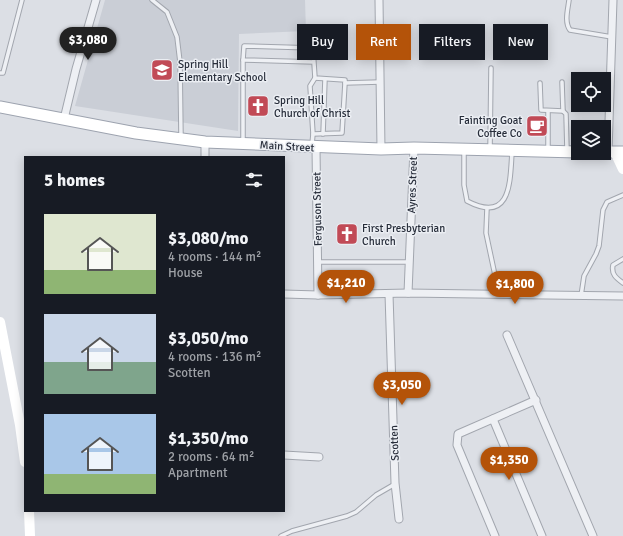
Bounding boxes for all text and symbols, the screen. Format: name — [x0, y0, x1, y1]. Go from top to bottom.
chip: Buy — [297, 24, 348, 60]
chip: Rent — [356, 24, 411, 60]
chip: Filters — [419, 24, 485, 60]
chip: New — [493, 24, 548, 60]
pin: $3,080 — [55, 27, 121, 61]
text: $3,080 — [69, 32, 107, 48]
school or university icon: Spring Hill Elementary School — [149, 57, 175, 83]
place label: Spring Hill Elementary School — [178, 58, 266, 84]
map controls — [571, 72, 611, 160]
button: locate — [571, 72, 611, 112]
church icon: Spring Hill Church of Christ — [245, 93, 271, 119]
place label: Spring Hill Church of Christ — [274, 94, 350, 120]
cafe icon: Fainting Goat Coffee Co — [524, 113, 550, 139]
place label: Fainting Goat Coffee Co — [459, 114, 522, 140]
button: layers — [571, 120, 611, 160]
street label: Main Street — [259, 139, 315, 154]
street label: Ayres Street — [405, 156, 420, 214]
icon: filters — [243, 169, 265, 191]
text: 5 homes — [44, 170, 105, 191]
street label: Ferguson Street — [310, 172, 325, 246]
church icon: First Presbyterian Church — [334, 221, 360, 247]
place label: First Presbyterian Church — [362, 222, 445, 248]
text: $3,080/mo — [168, 228, 248, 249]
icon: home — [76, 230, 124, 278]
text: 4 rooms · 144 m² — [168, 249, 261, 265]
text: House — [168, 265, 203, 281]
pin: $1,210 — [313, 270, 379, 304]
pin: $1,800 — [482, 271, 548, 305]
text: $1,210 — [327, 275, 365, 291]
text: $1,800 — [496, 276, 534, 292]
text: $3,050/mo — [168, 328, 248, 349]
icon: home — [76, 330, 124, 378]
text: 4 rooms · 136 m² — [168, 349, 261, 365]
text: Scotten — [168, 365, 211, 381]
pin: $3,050 — [369, 372, 435, 406]
text: $3,050 — [383, 377, 421, 393]
street label: Scotten — [387, 425, 402, 461]
text: $1,350/mo — [168, 428, 248, 449]
icon: home — [76, 430, 124, 478]
pin: $1,350 — [476, 447, 542, 481]
text: 2 rooms · 64 m² — [168, 449, 254, 465]
text: $1,350 — [490, 452, 528, 468]
text: Apartment — [168, 465, 228, 481]

